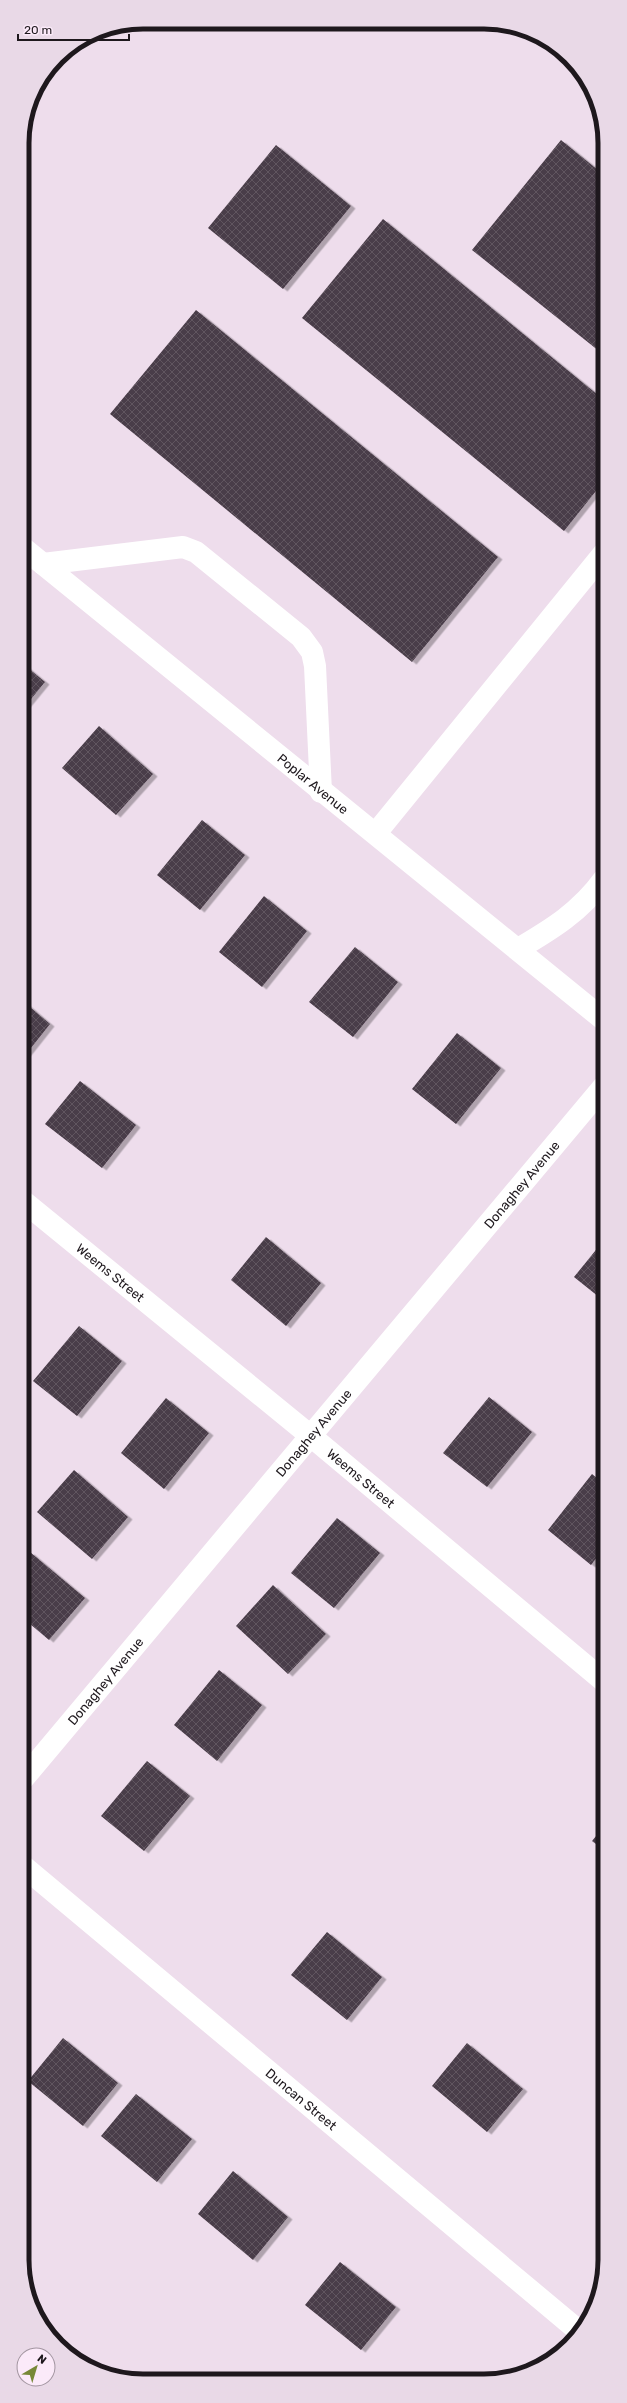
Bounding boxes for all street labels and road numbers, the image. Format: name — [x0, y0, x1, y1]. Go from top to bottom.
street label: Poplar Avenue — [275, 750, 351, 817]
street label: Donaghey Avenue — [481, 1138, 562, 1231]
street label: Weems Street — [73, 1240, 148, 1305]
street label: Donaghey Avenue — [272, 1386, 354, 1479]
street label: Weems Street — [324, 1445, 398, 1511]
street label: Donaghey Avenue — [64, 1634, 146, 1728]
street label: Duncan Street — [263, 2065, 340, 2133]

